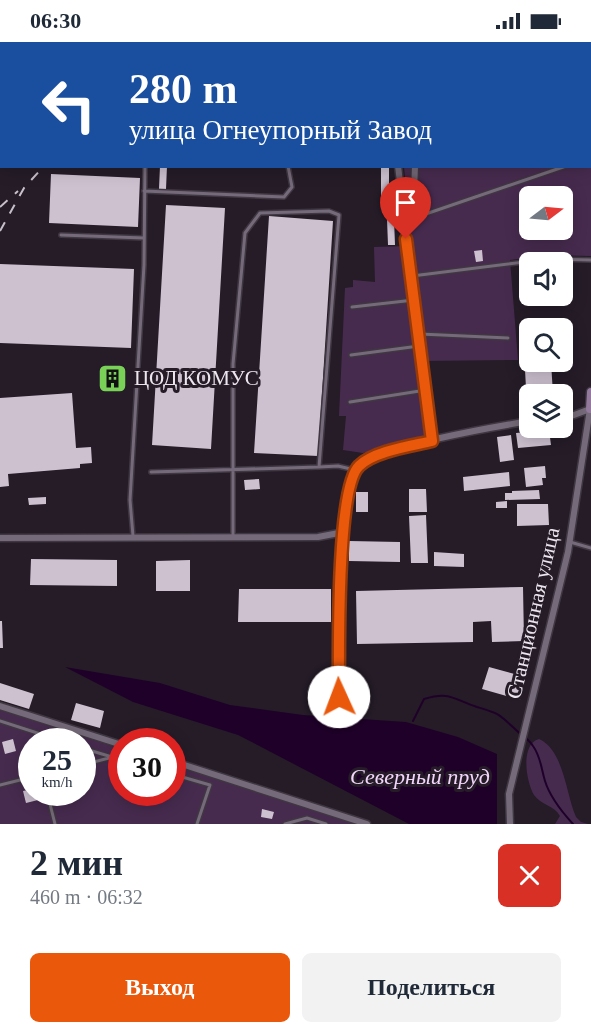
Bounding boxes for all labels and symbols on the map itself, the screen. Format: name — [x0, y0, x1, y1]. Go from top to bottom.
pin — [380, 177, 431, 239]
north arrow — [519, 186, 573, 240]
building icon: ЦОД КОМУС — [97, 362, 129, 394]
place label: ЦОД КОМУС — [134, 366, 259, 390]
street label: Станционная улица — [502, 524, 565, 701]
position arrow — [307, 665, 371, 729]
speed limit sign: 30 — [108, 728, 186, 806]
water label: Северный пруд — [350, 764, 490, 789]

